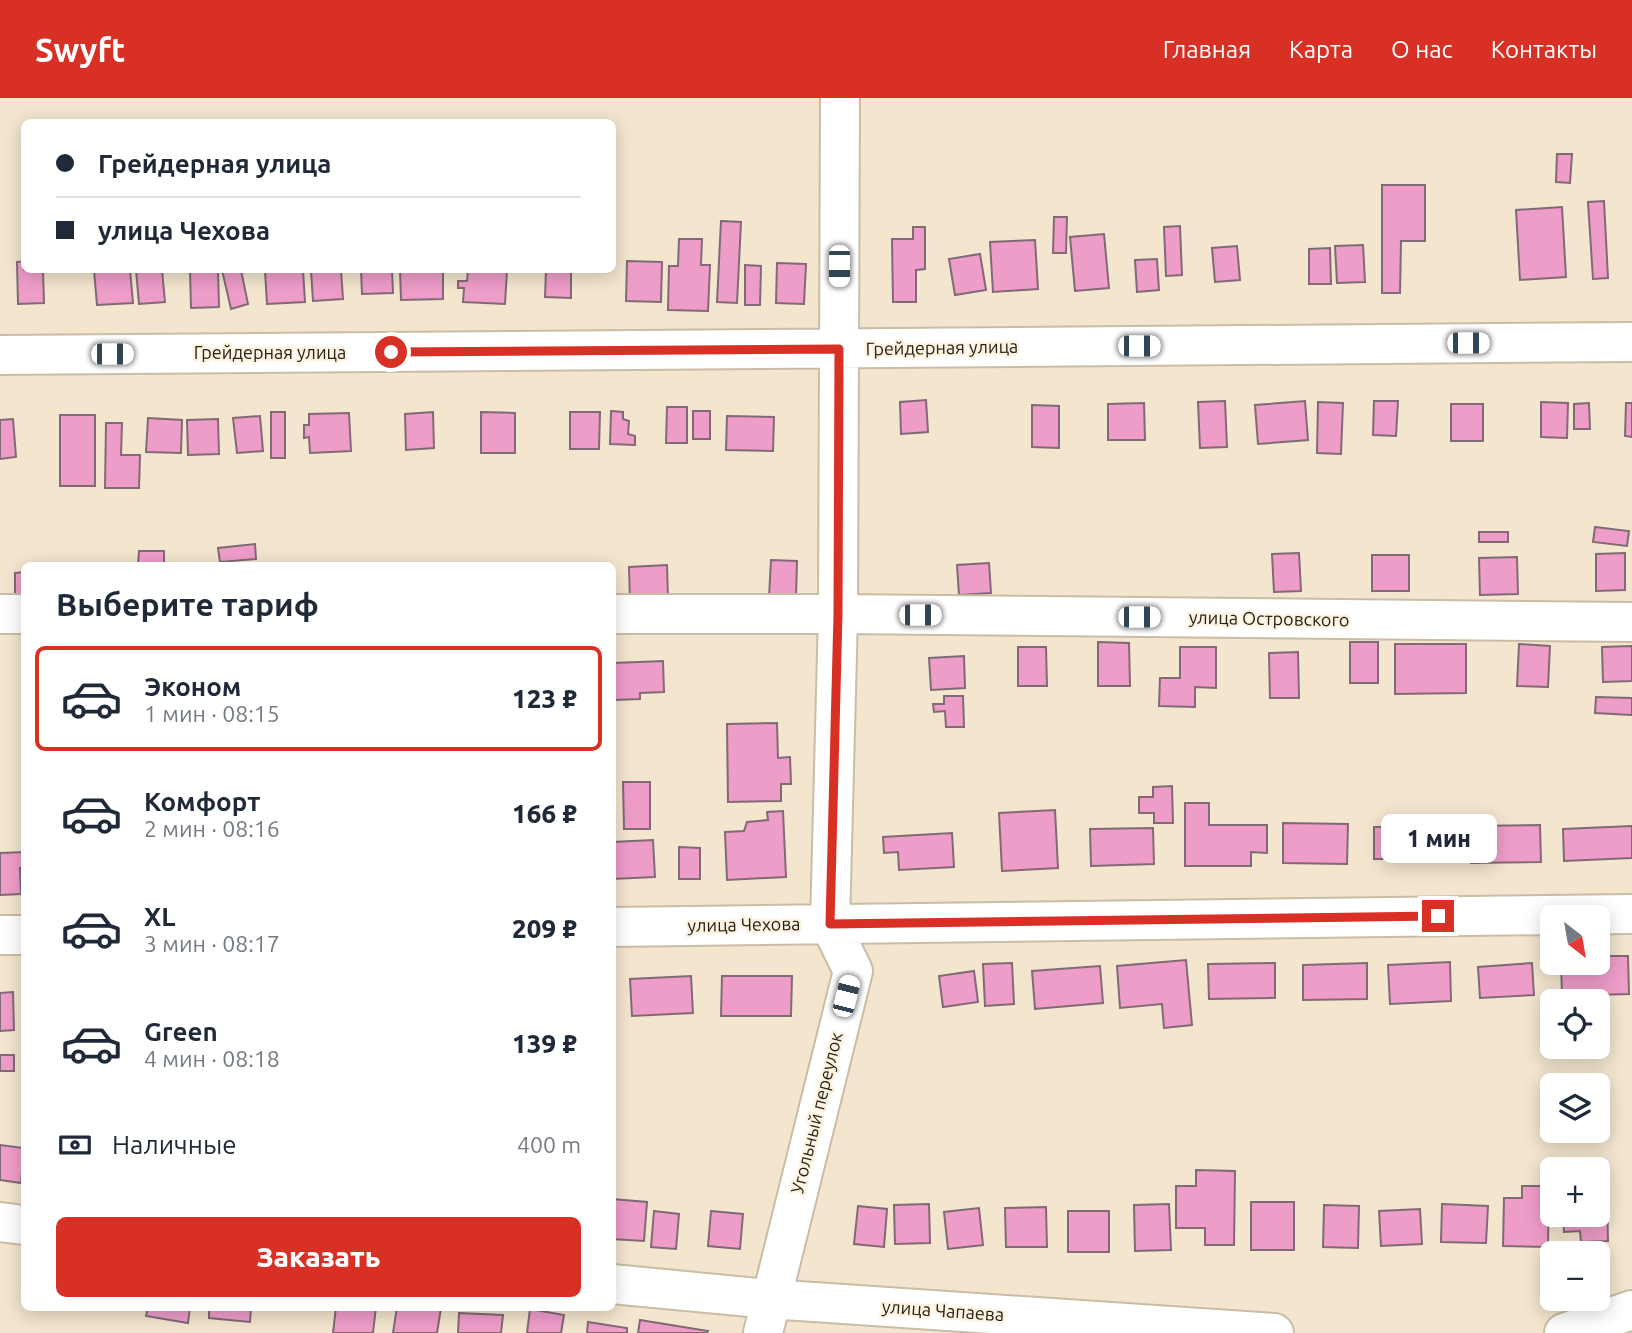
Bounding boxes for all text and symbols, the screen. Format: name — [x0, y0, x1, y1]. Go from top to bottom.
text: Swyft — [35, 31, 125, 68]
text: Главная — [1163, 36, 1251, 63]
text: Карта — [1289, 36, 1353, 63]
text: О нас — [1391, 36, 1453, 63]
text: Контакты — [1491, 36, 1597, 63]
text: Грейдерная улица — [98, 149, 331, 178]
text: улица Чехова — [98, 216, 270, 245]
car — [829, 245, 850, 287]
car — [1448, 333, 1490, 354]
route start — [375, 336, 407, 368]
street label: Грейдерная улица — [866, 336, 1018, 358]
car — [1119, 336, 1161, 357]
street label: Грейдерная улица — [194, 342, 346, 362]
car — [92, 344, 134, 365]
text: Выберите тариф — [56, 586, 319, 622]
car — [900, 605, 942, 626]
car — [1119, 607, 1161, 628]
street label: улица Островского — [1189, 607, 1349, 629]
icon: car — [60, 667, 123, 730]
text: Эконом — [144, 672, 241, 701]
text: 123 ₽ — [512, 684, 577, 713]
text: 1 мин · 08:15 — [144, 701, 280, 726]
icon: car — [60, 782, 123, 845]
text: Комфорт — [144, 787, 260, 816]
text: 166 ₽ — [512, 799, 577, 828]
callout: 1 мин — [1380, 814, 1496, 864]
text: 2 мин · 08:16 — [144, 816, 280, 841]
text: 1 мин — [1407, 826, 1471, 851]
icon: car — [60, 897, 123, 960]
route end — [1422, 900, 1454, 932]
text: XL — [144, 902, 175, 931]
north arrow — [1540, 905, 1610, 975]
map controls — [1540, 905, 1610, 1311]
street label: улица Чехова — [687, 913, 801, 935]
text: 209 ₽ — [512, 914, 577, 943]
text: 3 мин · 08:17 — [144, 931, 280, 956]
car — [831, 973, 862, 1019]
button: locate — [1540, 989, 1610, 1059]
icon: car — [60, 1012, 123, 1075]
text: Green — [144, 1017, 218, 1046]
text: 139 ₽ — [512, 1029, 577, 1058]
street label: Угольный переулок — [786, 1030, 846, 1196]
text: 4 мин · 08:18 — [144, 1046, 280, 1071]
button: layers — [1540, 1073, 1610, 1143]
icon: cash — [56, 1126, 94, 1164]
text: Наличные — [112, 1130, 237, 1159]
text: 400 m — [517, 1132, 581, 1157]
button: + — [1540, 1157, 1610, 1227]
button: Заказать — [56, 1217, 581, 1297]
button: − — [1540, 1241, 1610, 1311]
street label: улица Чапаева — [881, 1296, 1005, 1324]

